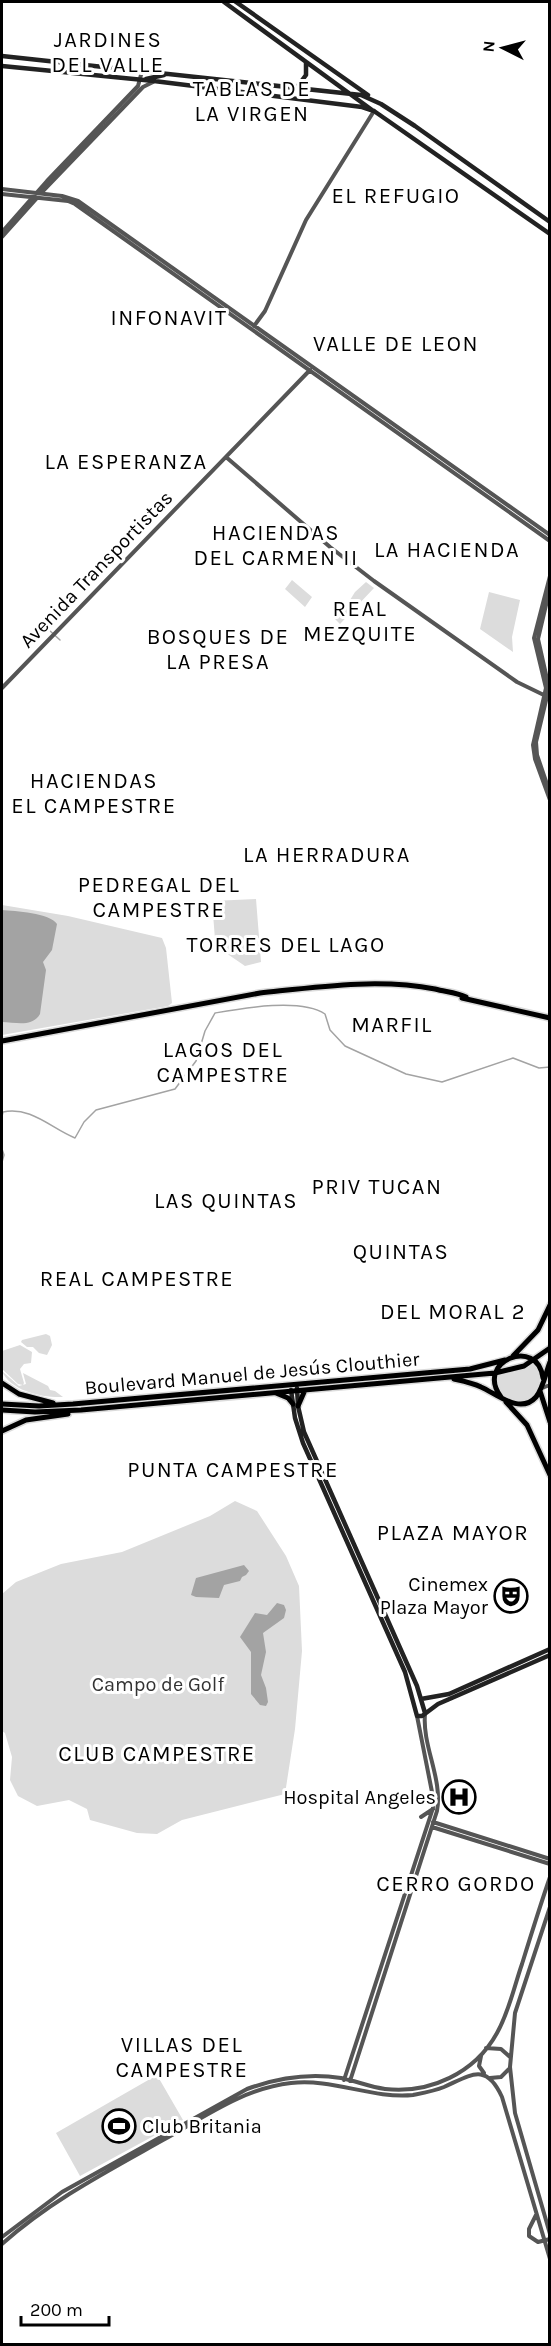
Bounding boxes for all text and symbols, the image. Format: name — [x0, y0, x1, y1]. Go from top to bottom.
north arrow — [473, 18, 533, 78]
district label: JARDINES DEL VALLE — [51, 27, 165, 78]
text: N — [479, 40, 499, 53]
district label: TABLAS DE LA VIRGEN — [193, 76, 311, 127]
district label: EL REFUGIO — [331, 183, 461, 209]
district label: INFONAVIT — [110, 305, 228, 331]
district label: VALLE DE LEON — [313, 331, 479, 357]
district label: LA ESPERANZA — [44, 449, 208, 475]
street label: Avenida Transportistas — [15, 486, 177, 653]
district label: HACIENDAS DEL CARMEN II — [193, 520, 359, 571]
district label: LA HACIENDA — [374, 537, 520, 563]
district label: REAL MEZQUITE — [303, 596, 417, 647]
district label: BOSQUES DE LA PRESA — [147, 624, 289, 675]
district label: HACIENDAS EL CAMPESTRE — [11, 768, 177, 819]
district label: LA HERRADURA — [243, 842, 411, 868]
district label: PEDREGAL DEL CAMPESTRE — [78, 872, 240, 923]
district label: TORRES DEL LAGO — [186, 932, 386, 958]
district label: MARFIL — [351, 1012, 433, 1038]
district label: LAGOS DEL CAMPESTRE — [157, 1037, 289, 1088]
district label: PRIV TUCAN — [312, 1174, 442, 1200]
district label: LAS QUINTAS — [154, 1188, 298, 1214]
district label: QUINTAS — [353, 1239, 449, 1265]
district label: REAL CAMPESTRE — [40, 1266, 234, 1292]
district label: DEL MORAL 2 — [380, 1299, 526, 1325]
street label: Boulevard Manuel de Jesús Clouthier — [84, 1347, 421, 1400]
district label: PUNTA CAMPESTRE — [127, 1457, 339, 1483]
district label: PLAZA MAYOR — [377, 1520, 529, 1546]
place label: Cinemex Plaza Mayor — [380, 1573, 489, 1619]
theatre icon: Cinemex Plaza Mayor — [493, 1578, 529, 1614]
park label: Campo de Golf — [92, 1673, 224, 1696]
district label: CLUB CAMPESTRE — [58, 1741, 256, 1767]
hospital icon: Hospital Angeles — [441, 1779, 477, 1815]
place label: Hospital Angeles — [283, 1786, 436, 1809]
district label: CERRO GORDO — [376, 1871, 536, 1897]
district label: VILLAS DEL CAMPESTRE — [116, 2032, 248, 2083]
sports icon: Club Britania — [101, 2108, 137, 2144]
place label: Club Britania — [142, 2115, 262, 2138]
scale bar — [21, 2289, 110, 2327]
text: 200 m — [30, 2299, 83, 2321]

